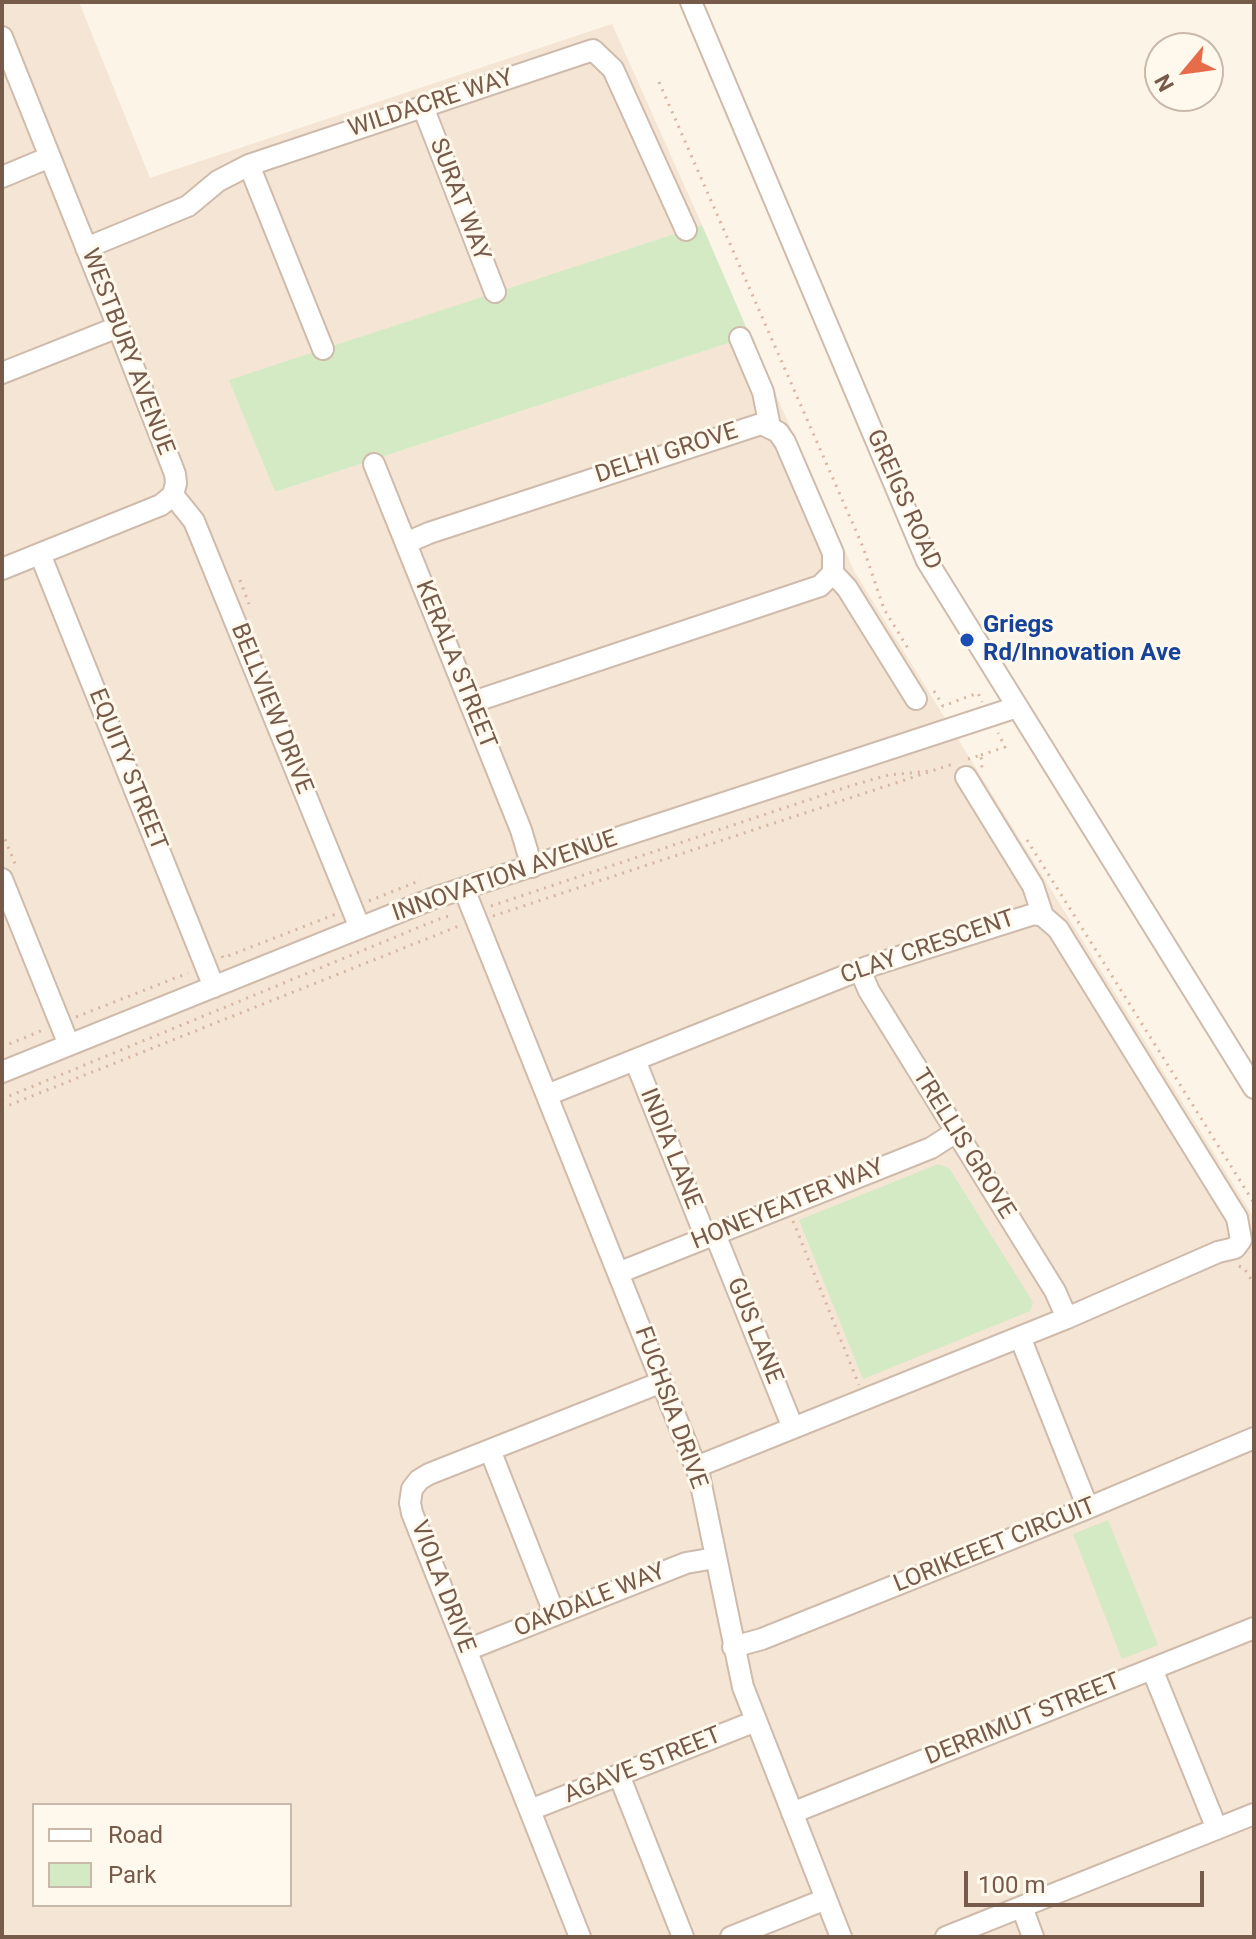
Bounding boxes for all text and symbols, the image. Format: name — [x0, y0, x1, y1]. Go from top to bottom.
north arrow — [1144, 32, 1224, 112]
street label: WILDACRE WAY — [345, 64, 517, 144]
text: N — [1150, 70, 1179, 96]
street label: SURAT WAY — [422, 135, 496, 265]
street label: WESTBURY AVENUE — [74, 245, 180, 459]
street label: DELHI GROVE — [592, 417, 742, 491]
street label: GREIGS ROAD — [859, 425, 947, 575]
street label: KERALA STREET — [408, 577, 502, 753]
place label: Griegs Rd/Innovation Ave — [983, 612, 1181, 668]
street label: BELLVIEW DRIVE — [224, 620, 318, 798]
marker: Griegs Rd/Innovation Ave — [958, 631, 976, 649]
street label: EQUITY STREET — [81, 685, 173, 855]
street label: INNOVATION AVENUE — [389, 825, 621, 929]
street label: CLAY CRESCENT — [837, 905, 1019, 991]
street label: TRELLIS GROVE — [905, 1064, 1021, 1224]
street label: INDIA LANE — [633, 1085, 707, 1213]
street label: HONEYEATER WAY — [688, 1153, 888, 1257]
street label: GUS LANE — [720, 1274, 788, 1388]
street label: FUCHSIA DRIVE — [627, 1323, 713, 1493]
street label: LORIKEEET CIRCUIT — [890, 1492, 1100, 1600]
street label: VIOLA DRIVE — [404, 1517, 480, 1657]
street label: OAKDALE WAY — [510, 1558, 670, 1644]
street label: DERRIMUT STREET — [921, 1668, 1125, 1772]
street label: AGAVE STREET — [560, 1721, 726, 1811]
legend — [32, 1803, 292, 1907]
text: Road — [108, 1821, 163, 1849]
scale bar — [968, 1855, 1208, 1905]
text: Park — [108, 1861, 156, 1889]
text: 100 m — [978, 1871, 1045, 1899]

